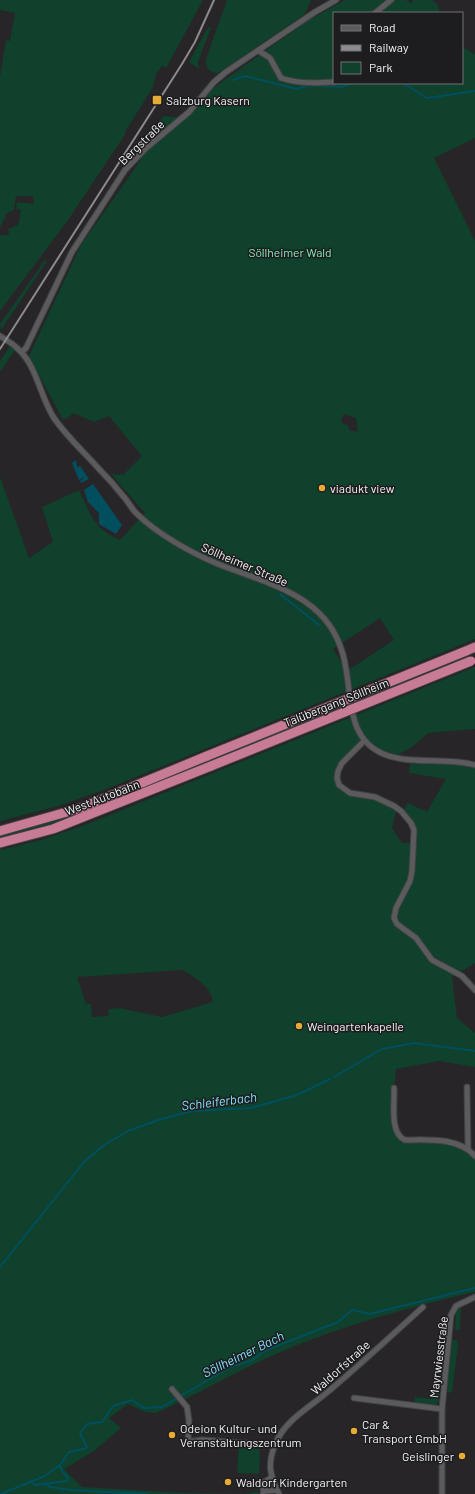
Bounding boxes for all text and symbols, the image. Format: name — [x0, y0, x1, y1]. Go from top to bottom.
legend — [333, 12, 463, 84]
text: Road — [369, 20, 396, 34]
text: Railway — [369, 40, 409, 54]
text: Park — [369, 60, 393, 74]
place label: Salzburg Kasern — [166, 93, 250, 107]
marker: Salzburg Kasern — [151, 94, 163, 106]
street label: Bergstraße — [115, 117, 167, 167]
park label: Söllheimer Wald — [248, 245, 332, 259]
place label: viadukt view — [330, 481, 395, 495]
marker: viadukt view — [317, 483, 327, 493]
street label: Söllheimer Straße — [200, 539, 290, 589]
street label: Talübergang Söllheim — [282, 675, 390, 729]
street label: West Autobahn — [63, 776, 141, 818]
place label: Weingartenkapelle — [307, 1019, 404, 1033]
marker: Weingartenkapelle — [294, 1021, 304, 1031]
water label: Schleiferbach — [180, 1088, 258, 1114]
street label: Mayrwiesstraße — [426, 1315, 450, 1399]
water label: Söllheimer Bach — [200, 1327, 287, 1381]
street label: Waldorfstraße — [308, 1337, 372, 1397]
place label: Car & Transport GmbH — [362, 1417, 447, 1445]
place label: Odeion Kultur- und Veranstaltungszentrum — [180, 1421, 302, 1449]
marker: Car & Transport GmbH — [349, 1426, 359, 1436]
marker: Odeion Kultur- und Veranstaltungszentrum — [167, 1430, 177, 1440]
place label: Geislinger — [402, 1449, 455, 1463]
marker: Geislinger — [457, 1451, 467, 1461]
place label: Waldorf Kindergarten — [236, 1475, 347, 1489]
marker: Waldorf Kindergarten — [223, 1477, 233, 1487]

